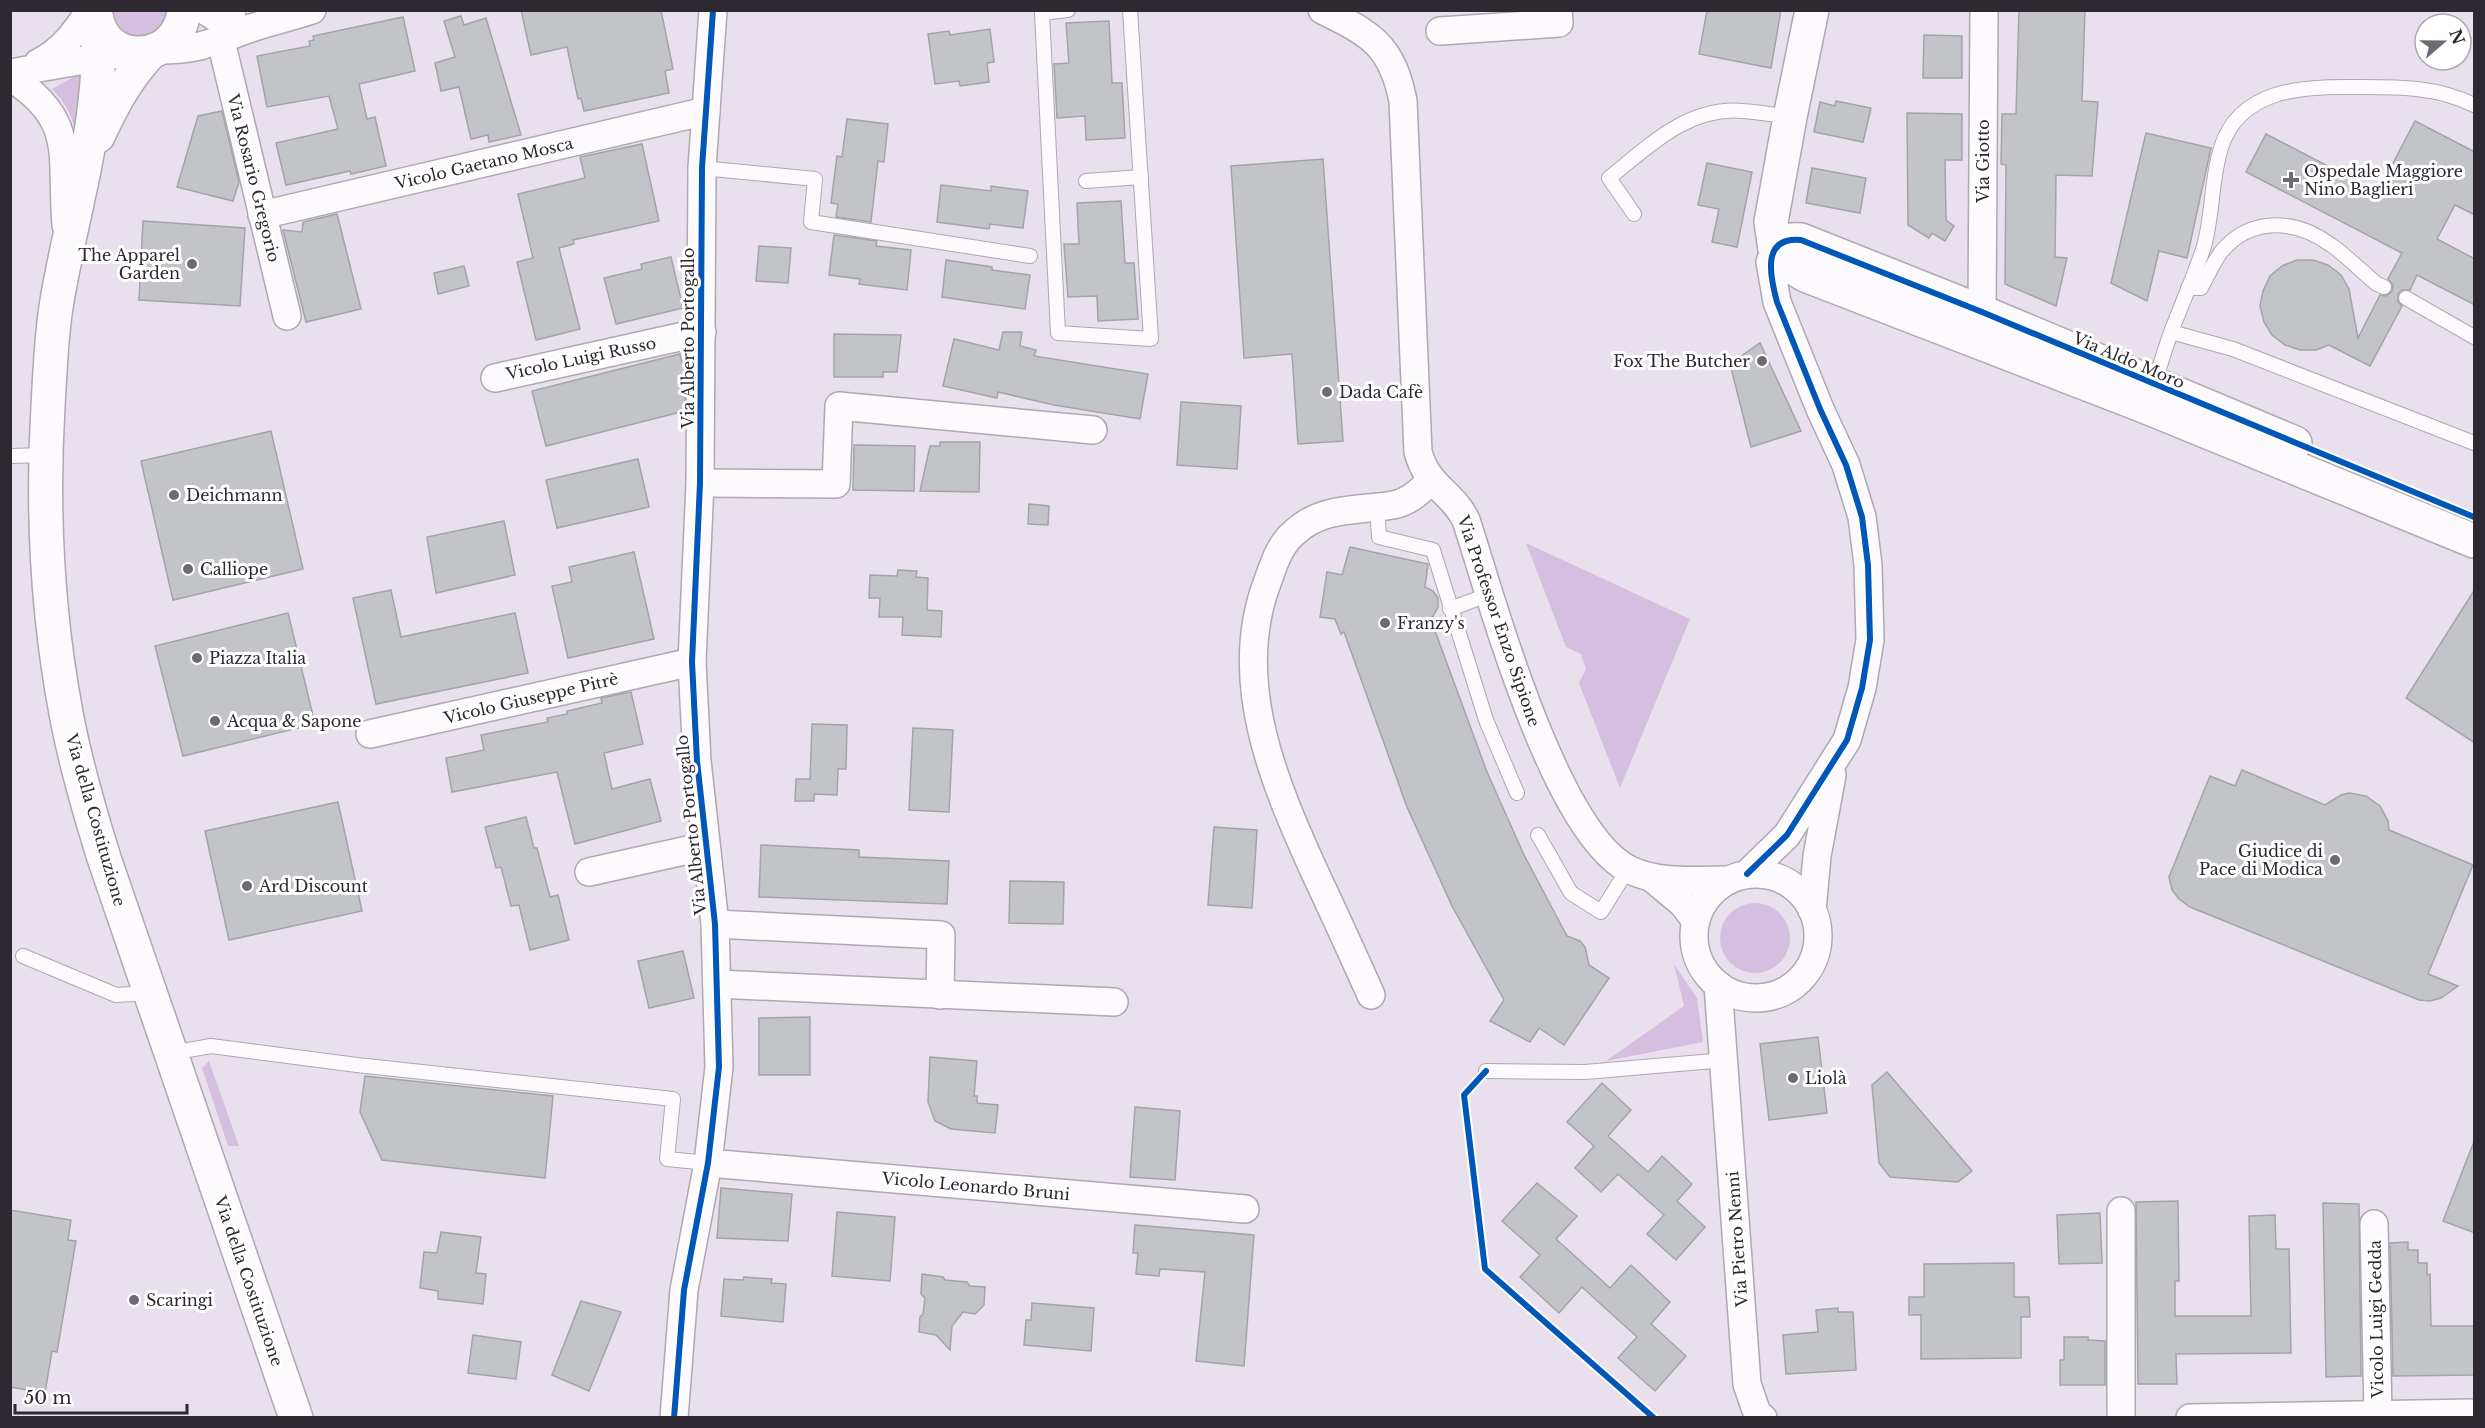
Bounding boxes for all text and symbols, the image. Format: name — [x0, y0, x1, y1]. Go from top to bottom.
north arrow — [2413, 12, 2473, 72]
text: N — [2445, 26, 2469, 47]
street label: Via Rosario Gregorio — [223, 91, 285, 264]
street label: Via Giotto — [1973, 119, 1993, 204]
street label: Vicolo Gaetano Mosca — [392, 133, 575, 193]
place label: Ospedale Maggiore Nino Baglieri — [2304, 161, 2463, 199]
marker: Ospedale Maggiore Nino Baglieri — [2282, 171, 2300, 189]
place label: The Apparel Garden — [78, 245, 180, 283]
street label: Via Alberto Portogallo — [678, 248, 698, 429]
marker: The Apparel Garden — [185, 257, 199, 271]
street label: Via Aldo Moro — [2069, 327, 2188, 393]
street label: Vicolo Luigi Russo — [503, 332, 658, 384]
place label: Fox The Butcher — [1613, 351, 1750, 371]
marker: Fox The Butcher — [1755, 354, 1769, 368]
place label: Dada Cafè — [1339, 382, 1423, 402]
marker: Dada Cafè — [1320, 385, 1334, 399]
place label: Deichmann — [186, 485, 282, 505]
marker: Deichmann — [167, 488, 181, 502]
street label: Via Professor Enzo Sipione — [1453, 512, 1545, 729]
place label: Calliope — [200, 559, 268, 579]
marker: Calliope — [181, 562, 195, 576]
place label: Franzy's — [1397, 613, 1465, 633]
marker: Franzy's — [1378, 616, 1392, 630]
place label: Piazza Italia — [209, 648, 306, 668]
marker: Piazza Italia — [190, 651, 204, 665]
street label: Vicolo Giuseppe Pitrè — [441, 668, 620, 728]
place label: Acqua & Sapone — [226, 711, 361, 731]
marker: Acqua & Sapone — [208, 714, 222, 728]
street label: Via della Costituzione — [61, 730, 130, 909]
street label: Via Alberto Portogallo — [672, 734, 711, 917]
place label: Giudice di Pace di Modica — [2199, 841, 2324, 879]
marker: Giudice di Pace di Modica — [2328, 853, 2342, 867]
place label: Ard Discount — [258, 876, 368, 896]
marker: Ard Discount — [240, 879, 254, 893]
place label: Liolà — [1805, 1068, 1847, 1088]
marker: Liolà — [1786, 1071, 1800, 1085]
street label: Vicolo Leonardo Bruni — [880, 1168, 1071, 1204]
street label: Via Pietro Nenni — [1722, 1170, 1752, 1309]
street label: Via della Costituzione — [210, 1192, 288, 1369]
street label: Vicolo Luigi Gedda — [2365, 1240, 2387, 1399]
place label: Scaringi — [146, 1290, 213, 1310]
marker: Scaringi — [127, 1293, 141, 1307]
scale bar — [15, 1377, 188, 1415]
text: 50 m — [24, 1387, 72, 1409]

